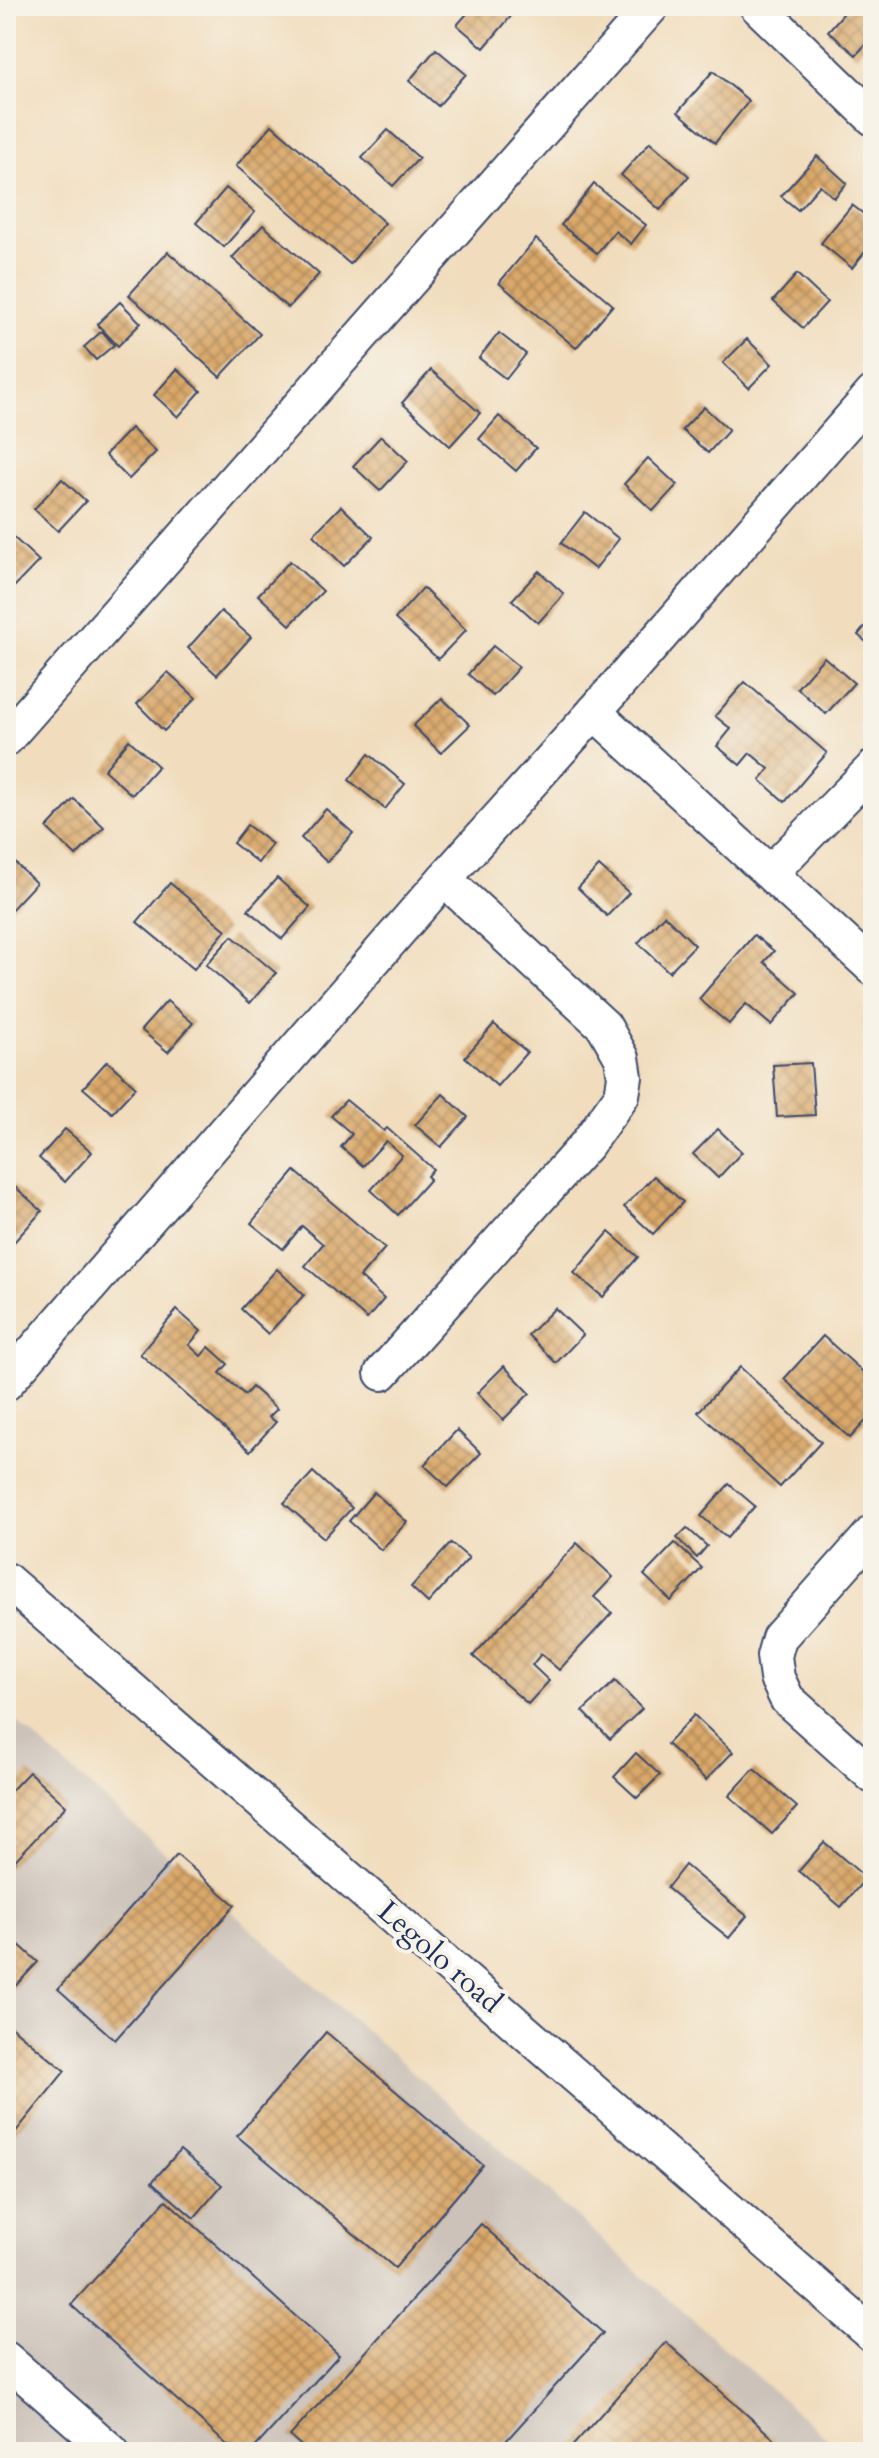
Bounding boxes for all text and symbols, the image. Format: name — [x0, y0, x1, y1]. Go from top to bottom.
street label: Legolo road — [369, 1891, 511, 2023]

